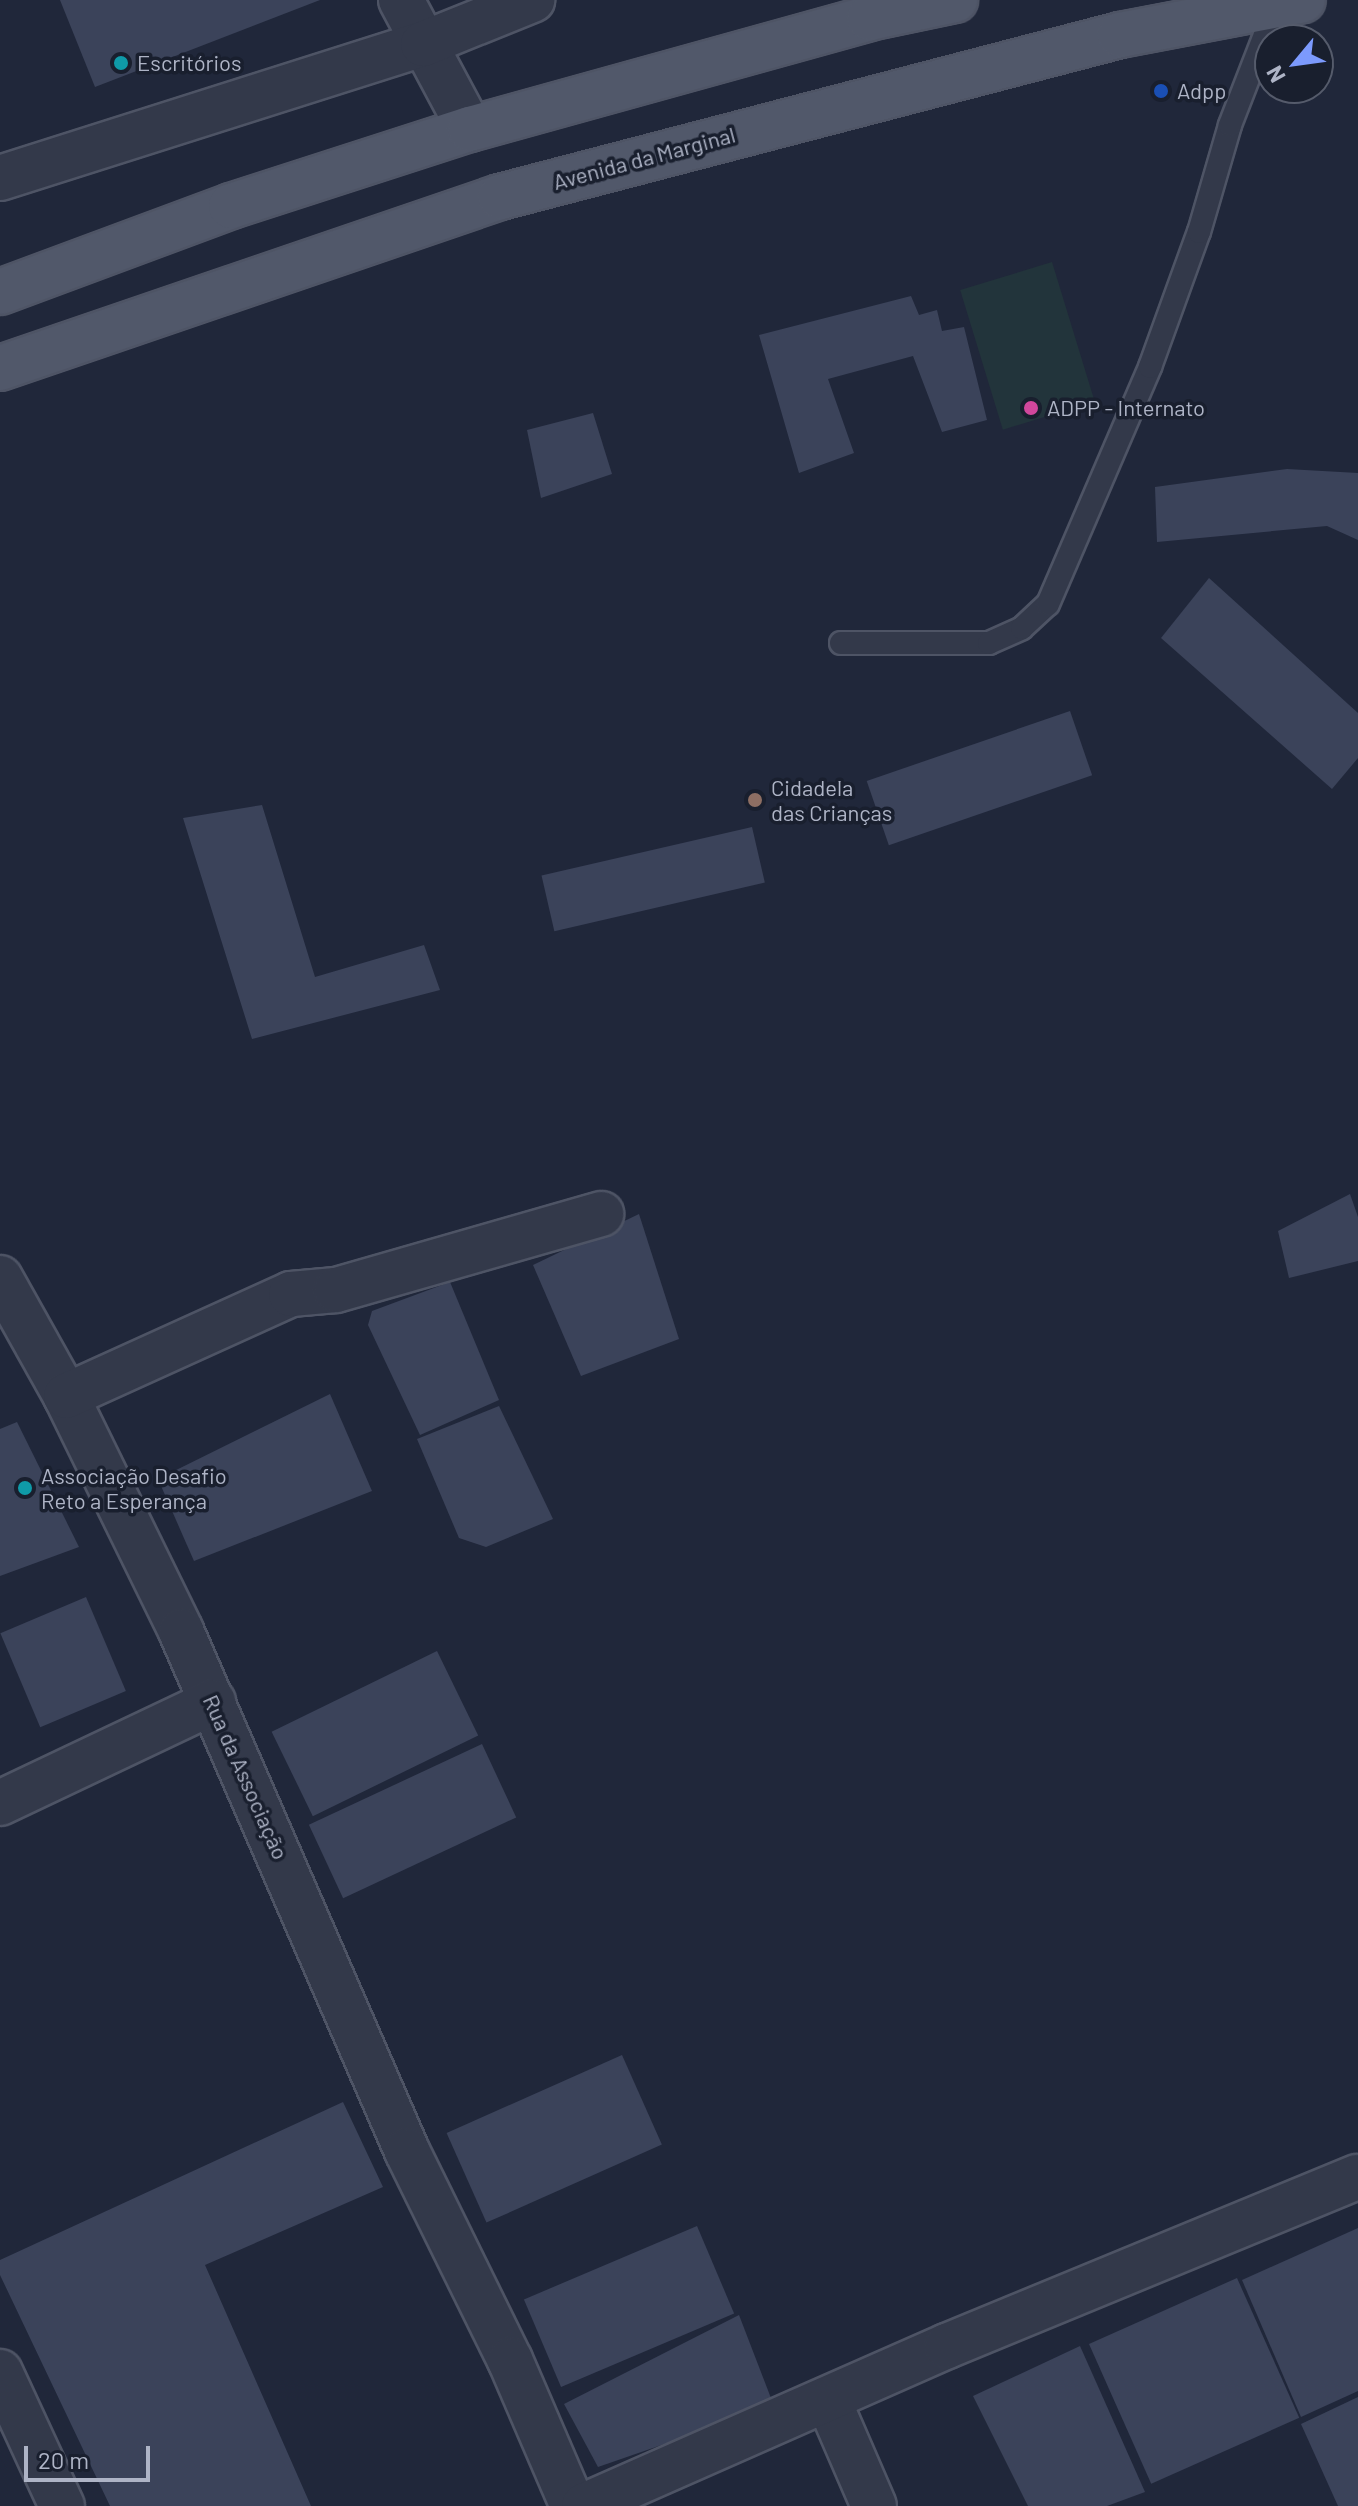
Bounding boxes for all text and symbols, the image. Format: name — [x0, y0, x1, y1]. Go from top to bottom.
north arrow — [1254, 24, 1334, 104]
place label: Escritórios — [137, 50, 242, 76]
marker: Escritórios — [112, 54, 130, 72]
text: N — [1260, 62, 1290, 87]
place label: Adpp — [1177, 78, 1226, 104]
marker: Adpp — [1152, 82, 1170, 100]
street label: Avenida da Marginal — [550, 121, 738, 195]
place label: ADPP - Internato — [1047, 395, 1205, 421]
marker: ADPP - Internato — [1022, 399, 1040, 417]
place label: Cidadela das Crianças — [771, 774, 892, 826]
marker: Cidadela das Crianças — [746, 791, 764, 809]
place label: Associação Desafio Reto a Esperança — [41, 1462, 227, 1514]
marker: Associação Desafio Reto a Esperança — [16, 1479, 34, 1497]
street label: Rua da Associação — [198, 1691, 294, 1863]
scale bar — [28, 2430, 154, 2480]
text: 20 m — [38, 2445, 89, 2474]

